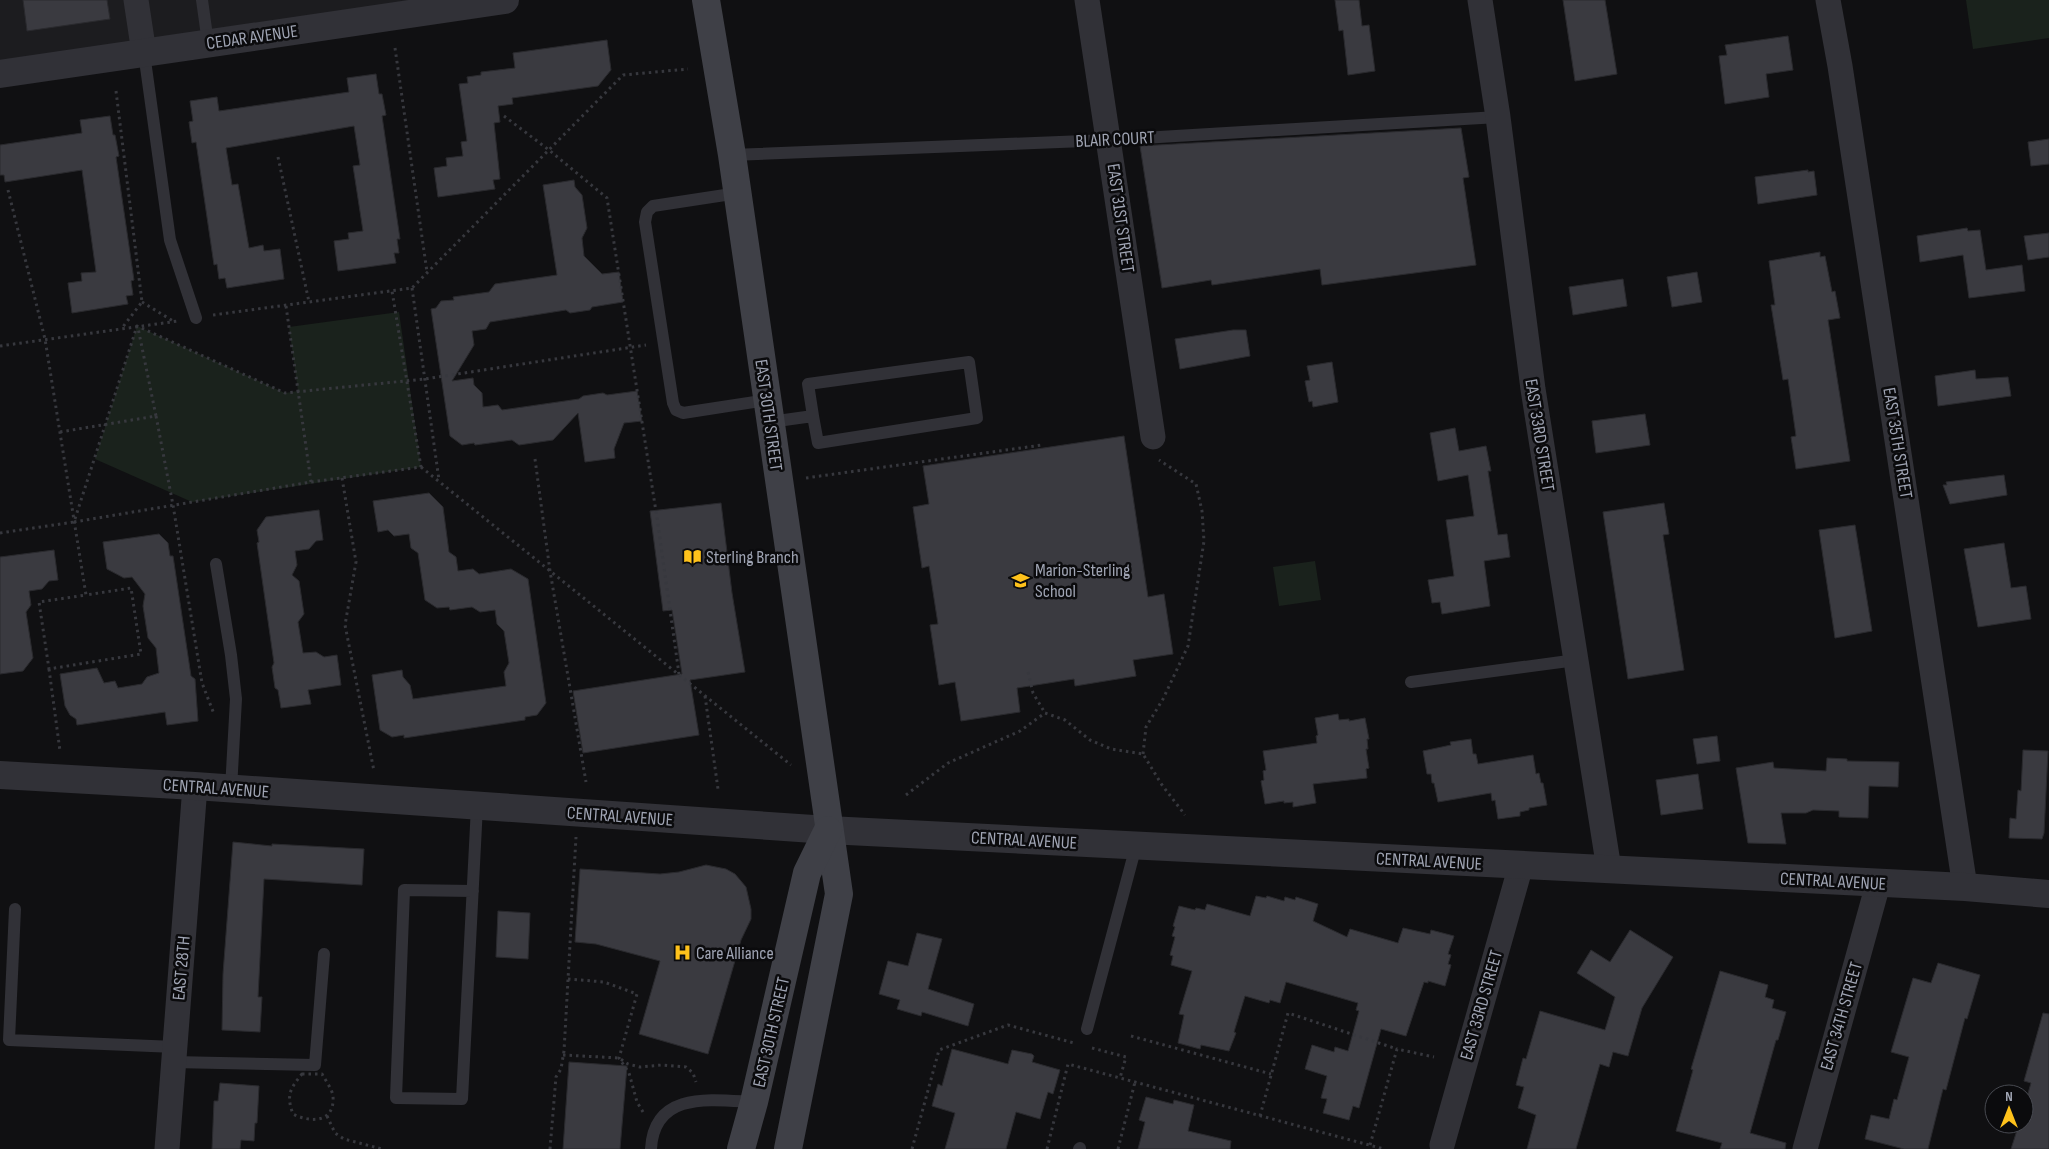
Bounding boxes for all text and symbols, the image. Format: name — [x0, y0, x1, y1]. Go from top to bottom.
street label: CEDAR AVENUE — [205, 21, 299, 54]
street label: BLAIR COURT — [1075, 127, 1155, 152]
street label: EAST 31ST STREET — [1102, 162, 1139, 274]
street label: EAST 30TH STREET — [750, 358, 787, 472]
street label: EAST 33RD STREET — [1520, 378, 1559, 493]
street label: EAST 35TH STREET — [1878, 386, 1917, 500]
library icon: Sterling Branch — [682, 547, 702, 567]
place label: Sterling Branch — [706, 547, 799, 568]
place label: Marion-Sterling School — [1035, 560, 1130, 602]
school or university icon: Marion-Sterling School — [1011, 570, 1031, 590]
street label: CENTRAL AVENUE — [162, 774, 270, 803]
street label: CENTRAL AVENUE — [566, 802, 674, 831]
street label: CENTRAL AVENUE — [970, 827, 1078, 854]
street label: CENTRAL AVENUE — [1375, 848, 1483, 875]
street label: CENTRAL AVENUE — [1779, 868, 1887, 895]
street label: EAST 28TH — [168, 935, 195, 1001]
hospital icon: Care Alliance — [672, 943, 692, 963]
place label: Care Alliance — [696, 943, 774, 964]
street label: EAST 33RD STREET — [1456, 948, 1507, 1062]
street label: EAST 34TH STREET — [1816, 960, 1867, 1073]
street label: EAST 30TH STREET — [749, 975, 794, 1089]
north arrow — [1984, 1084, 2034, 1134]
text: N — [2005, 1088, 2013, 1105]

